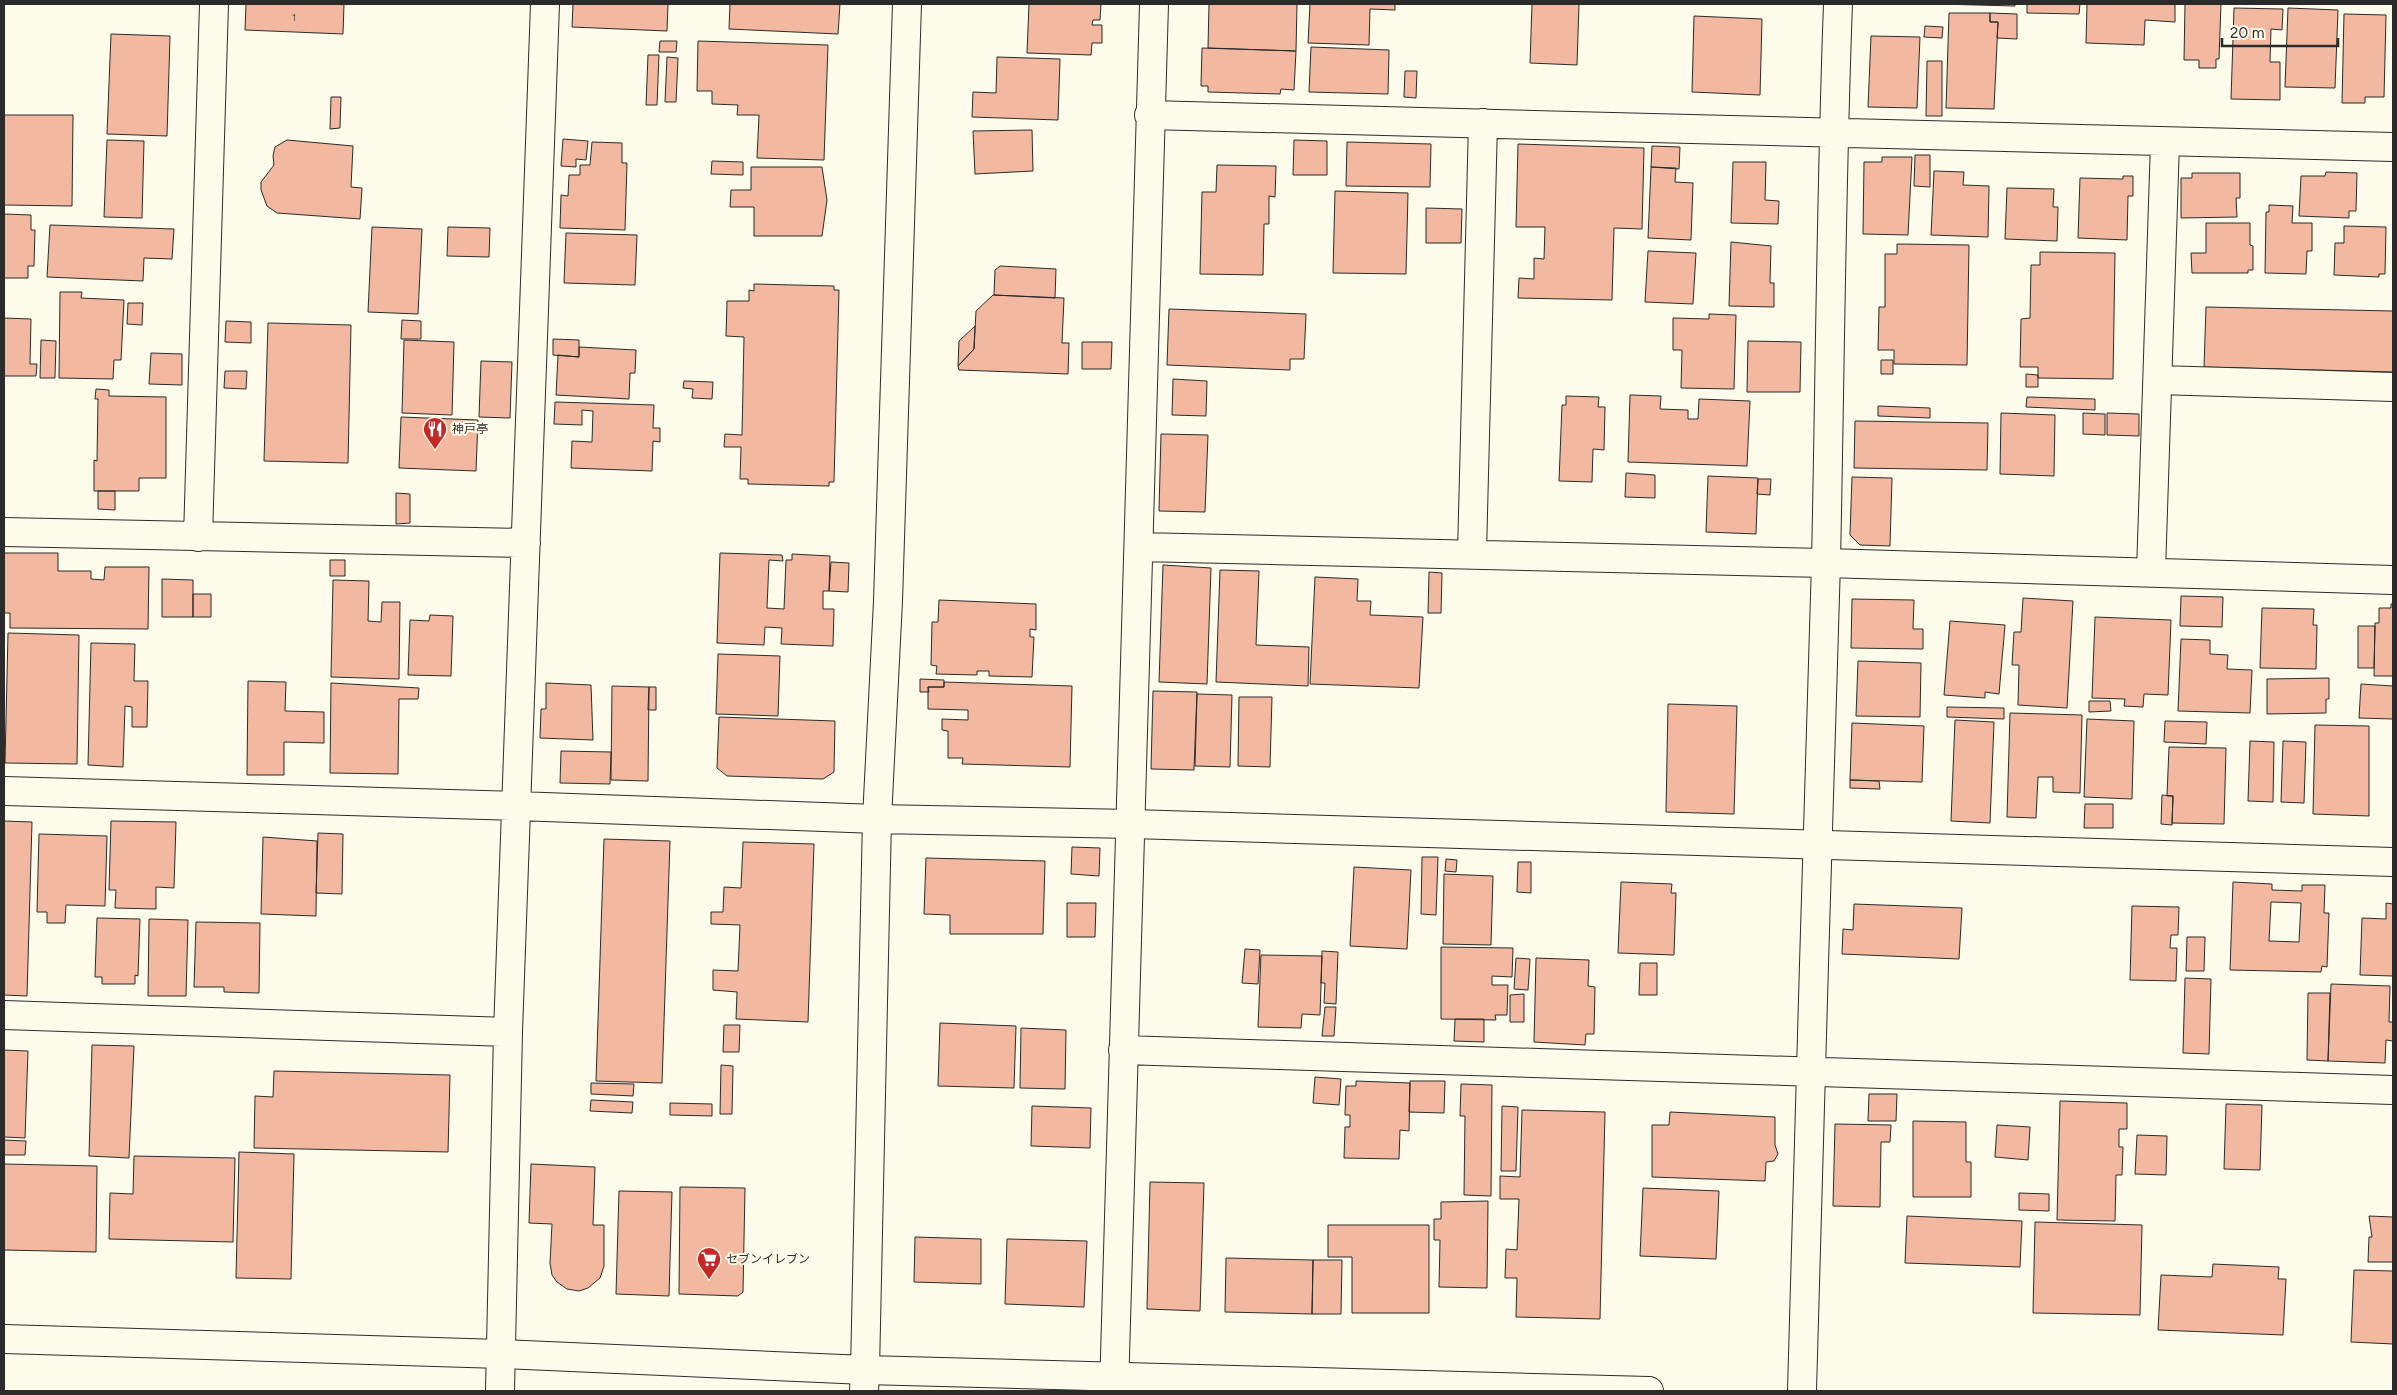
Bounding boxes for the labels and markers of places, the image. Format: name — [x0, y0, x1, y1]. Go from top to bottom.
restaurant icon: 神戸亭 — [422, 416, 448, 450]
place label: 神戸亭 — [452, 422, 488, 436]
supermarket icon: セブンイレブン — [696, 1246, 722, 1280]
place label: セブンイレブン — [726, 1252, 810, 1266]

